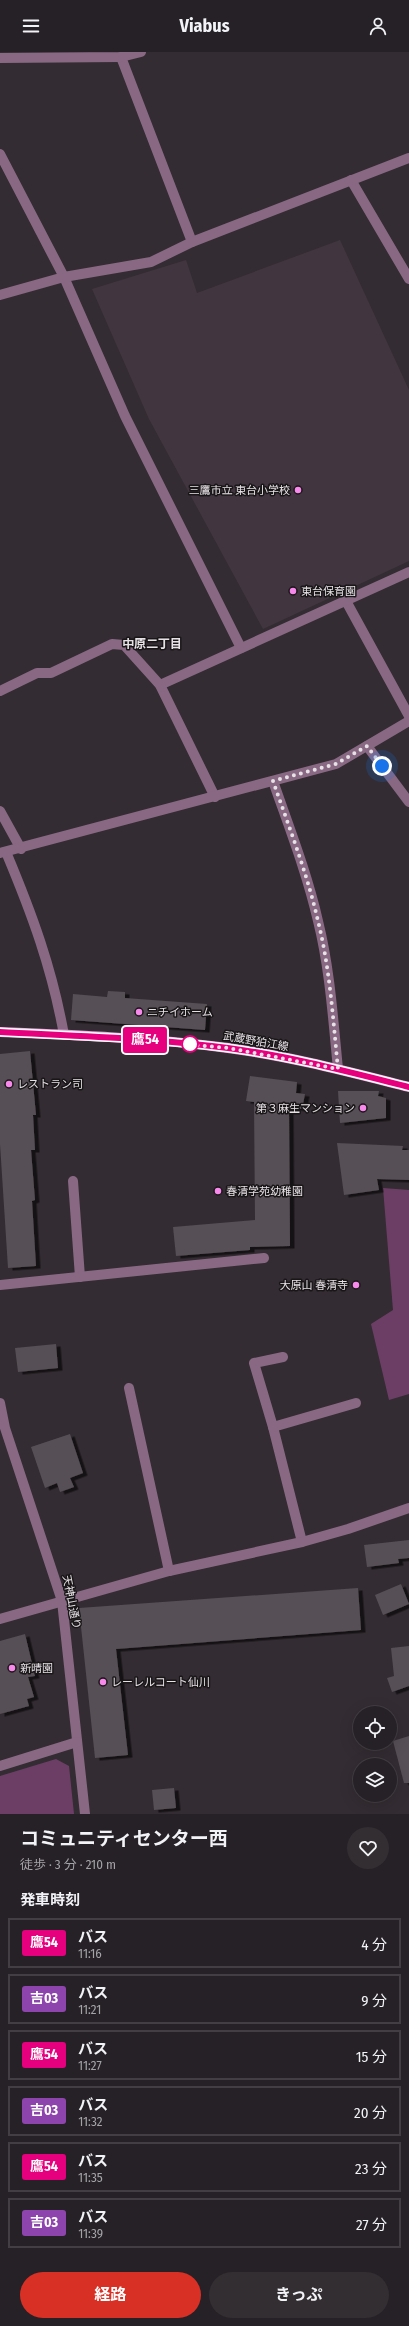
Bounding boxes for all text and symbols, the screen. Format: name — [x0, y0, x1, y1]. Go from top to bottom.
icon: menu — [20, 15, 42, 37]
text: Viabus — [179, 15, 230, 37]
icon: person — [367, 15, 389, 37]
place label: 三鷹市立 東台小学校 — [188, 484, 290, 497]
marker: 三鷹市立 東台小学校 — [293, 485, 303, 495]
place label: 東台保育園 — [301, 585, 356, 598]
marker: 東台保育園 — [288, 586, 298, 596]
district label: 中原二丁目 — [122, 637, 182, 651]
your location — [372, 756, 392, 776]
place label: ニチイホーム — [147, 1006, 213, 1019]
marker: ニチイホーム — [134, 1007, 144, 1017]
line badge: 鷹54 — [122, 1027, 168, 1053]
street label: 武蔵野狛江線 — [222, 1029, 290, 1054]
text: 鷹54 — [131, 1031, 159, 1048]
unlabelled marker — [181, 1035, 199, 1053]
place label: レストラン司 — [17, 1078, 83, 1091]
marker: レストラン司 — [4, 1079, 14, 1089]
place label: 第３麻生マンション — [256, 1102, 355, 1115]
marker: 第３麻生マンション — [358, 1103, 368, 1113]
place label: 春清学苑幼稚園 — [226, 1185, 303, 1198]
marker: 春清学苑幼稚園 — [213, 1186, 223, 1196]
place label: 大原山 春清寺 — [279, 1279, 348, 1292]
marker: 大原山 春清寺 — [351, 1280, 361, 1290]
street label: 天神山通り — [60, 1574, 83, 1630]
place label: 新晴園 — [20, 1662, 53, 1675]
marker: 新晴園 — [7, 1663, 17, 1673]
place label: レーレルコート仙川 — [111, 1676, 210, 1689]
marker: レーレルコート仙川 — [98, 1677, 108, 1687]
map controls — [353, 1706, 397, 1802]
button: locate — [353, 1706, 397, 1750]
button: layers — [353, 1758, 397, 1802]
text: コミュニティセンター西 — [20, 1827, 228, 1850]
button: heart — [347, 1827, 389, 1869]
text: 徒歩 · 3 分 · 210 m — [20, 1857, 116, 1872]
text: 発車時刻 — [20, 1891, 80, 1909]
text: バス — [78, 1928, 108, 1946]
text: 鷹54 — [30, 1934, 58, 1951]
text: 4 分 — [361, 1936, 387, 1954]
text: 11:16 — [78, 1946, 102, 1961]
text: バス — [78, 1984, 108, 2002]
text: 吉03 — [30, 1990, 58, 2007]
text: 9 分 — [361, 1992, 387, 2010]
text: 11:21 — [78, 2002, 101, 2017]
text: バス — [78, 2040, 108, 2058]
text: 鷹54 — [30, 2046, 58, 2063]
text: 15 分 — [356, 2048, 387, 2066]
text: 11:27 — [78, 2058, 102, 2073]
text: バス — [78, 2096, 108, 2114]
text: 吉03 — [30, 2102, 58, 2119]
text: 20 分 — [354, 2104, 387, 2122]
text: 11:32 — [78, 2114, 102, 2129]
text: バス — [78, 2152, 108, 2170]
text: 鷹54 — [30, 2158, 58, 2175]
text: 23 分 — [355, 2160, 387, 2178]
text: 11:35 — [78, 2170, 103, 2185]
text: バス — [78, 2208, 108, 2226]
text: 吉03 — [30, 2214, 58, 2231]
text: 27 分 — [356, 2216, 387, 2234]
text: 11:39 — [78, 2226, 103, 2241]
button: 経路 — [20, 2272, 201, 2318]
button: きっぷ — [209, 2272, 389, 2318]

